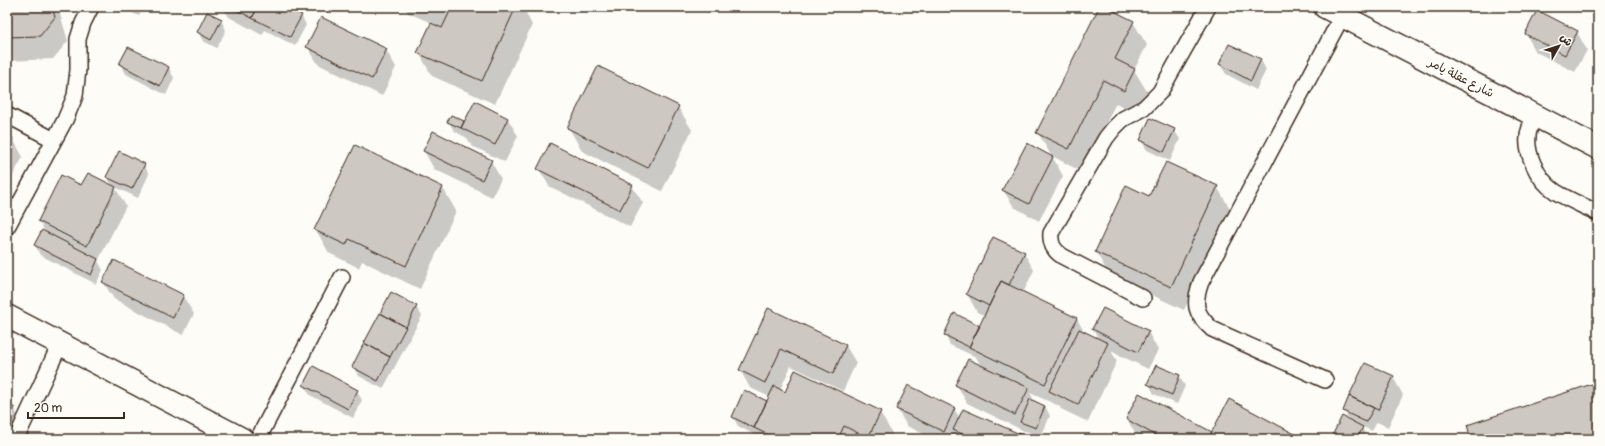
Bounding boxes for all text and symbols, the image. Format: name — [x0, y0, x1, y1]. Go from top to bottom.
north arrow — [1539, 26, 1579, 66]
text: ش — [1558, 31, 1575, 49]
street label: شارع عقلة يامر — [1424, 55, 1496, 102]
scale bar — [28, 394, 124, 420]
text: 20 m — [34, 401, 63, 416]

